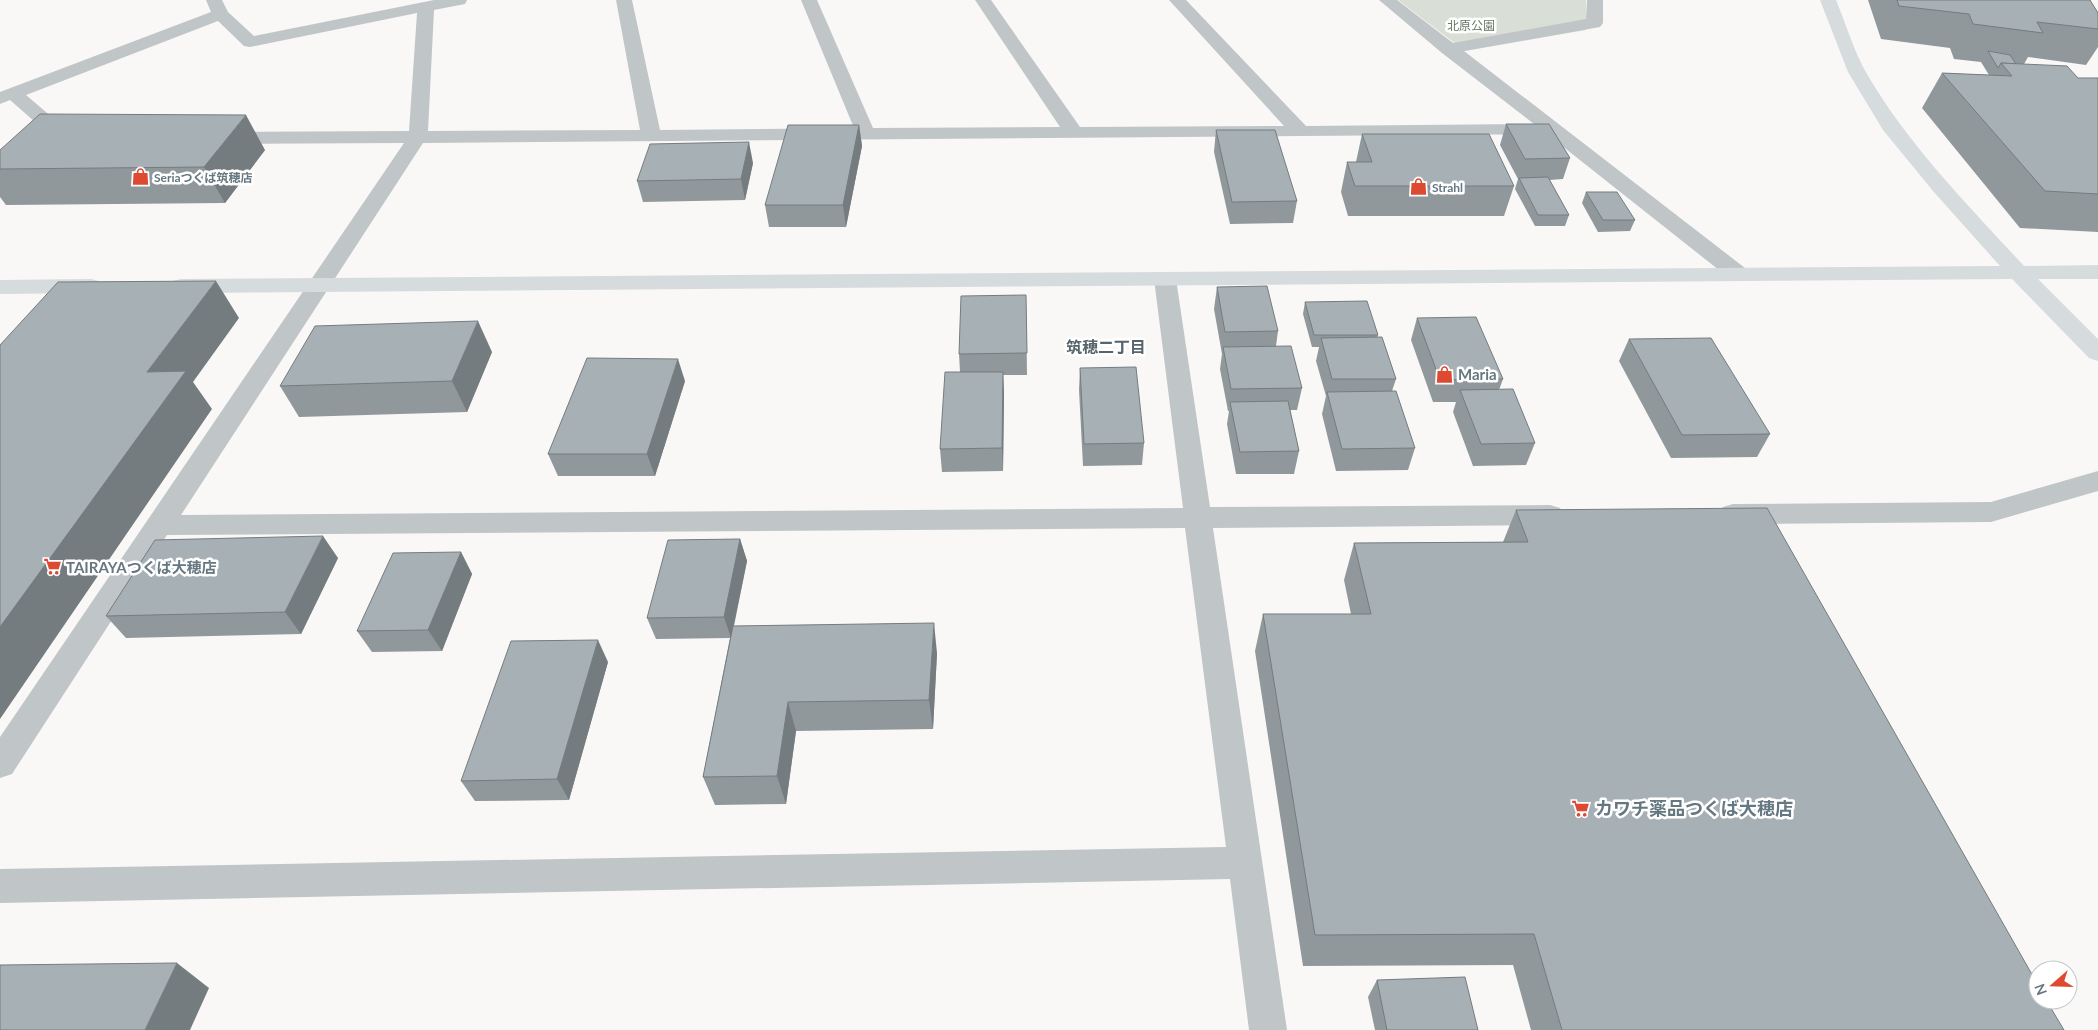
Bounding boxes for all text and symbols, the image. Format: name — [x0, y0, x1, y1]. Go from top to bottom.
park label: 北原公園 — [1447, 18, 1495, 33]
shop icon: Seriaつくば筑穂店 — [130, 167, 150, 187]
place label: Seriaつくば筑穂店 — [154, 170, 253, 185]
shop icon: Strahl — [1408, 177, 1428, 197]
place label: Strahl — [1432, 180, 1463, 195]
district label: 筑穂二丁目 — [1066, 337, 1146, 356]
shop icon: Maria — [1434, 364, 1454, 384]
place label: Maria — [1458, 365, 1497, 383]
supermarket icon: TAIRAYAつくば大穂店 — [42, 557, 62, 577]
place label: TAIRAYAつくば大穂店 — [66, 558, 217, 576]
place label: カワチ薬品つくば大穂店 — [1595, 797, 1793, 819]
supermarket icon: カワチ薬品つくば大穂店 — [1571, 798, 1591, 818]
north arrow — [2028, 960, 2078, 1010]
text: N — [2030, 982, 2050, 998]

